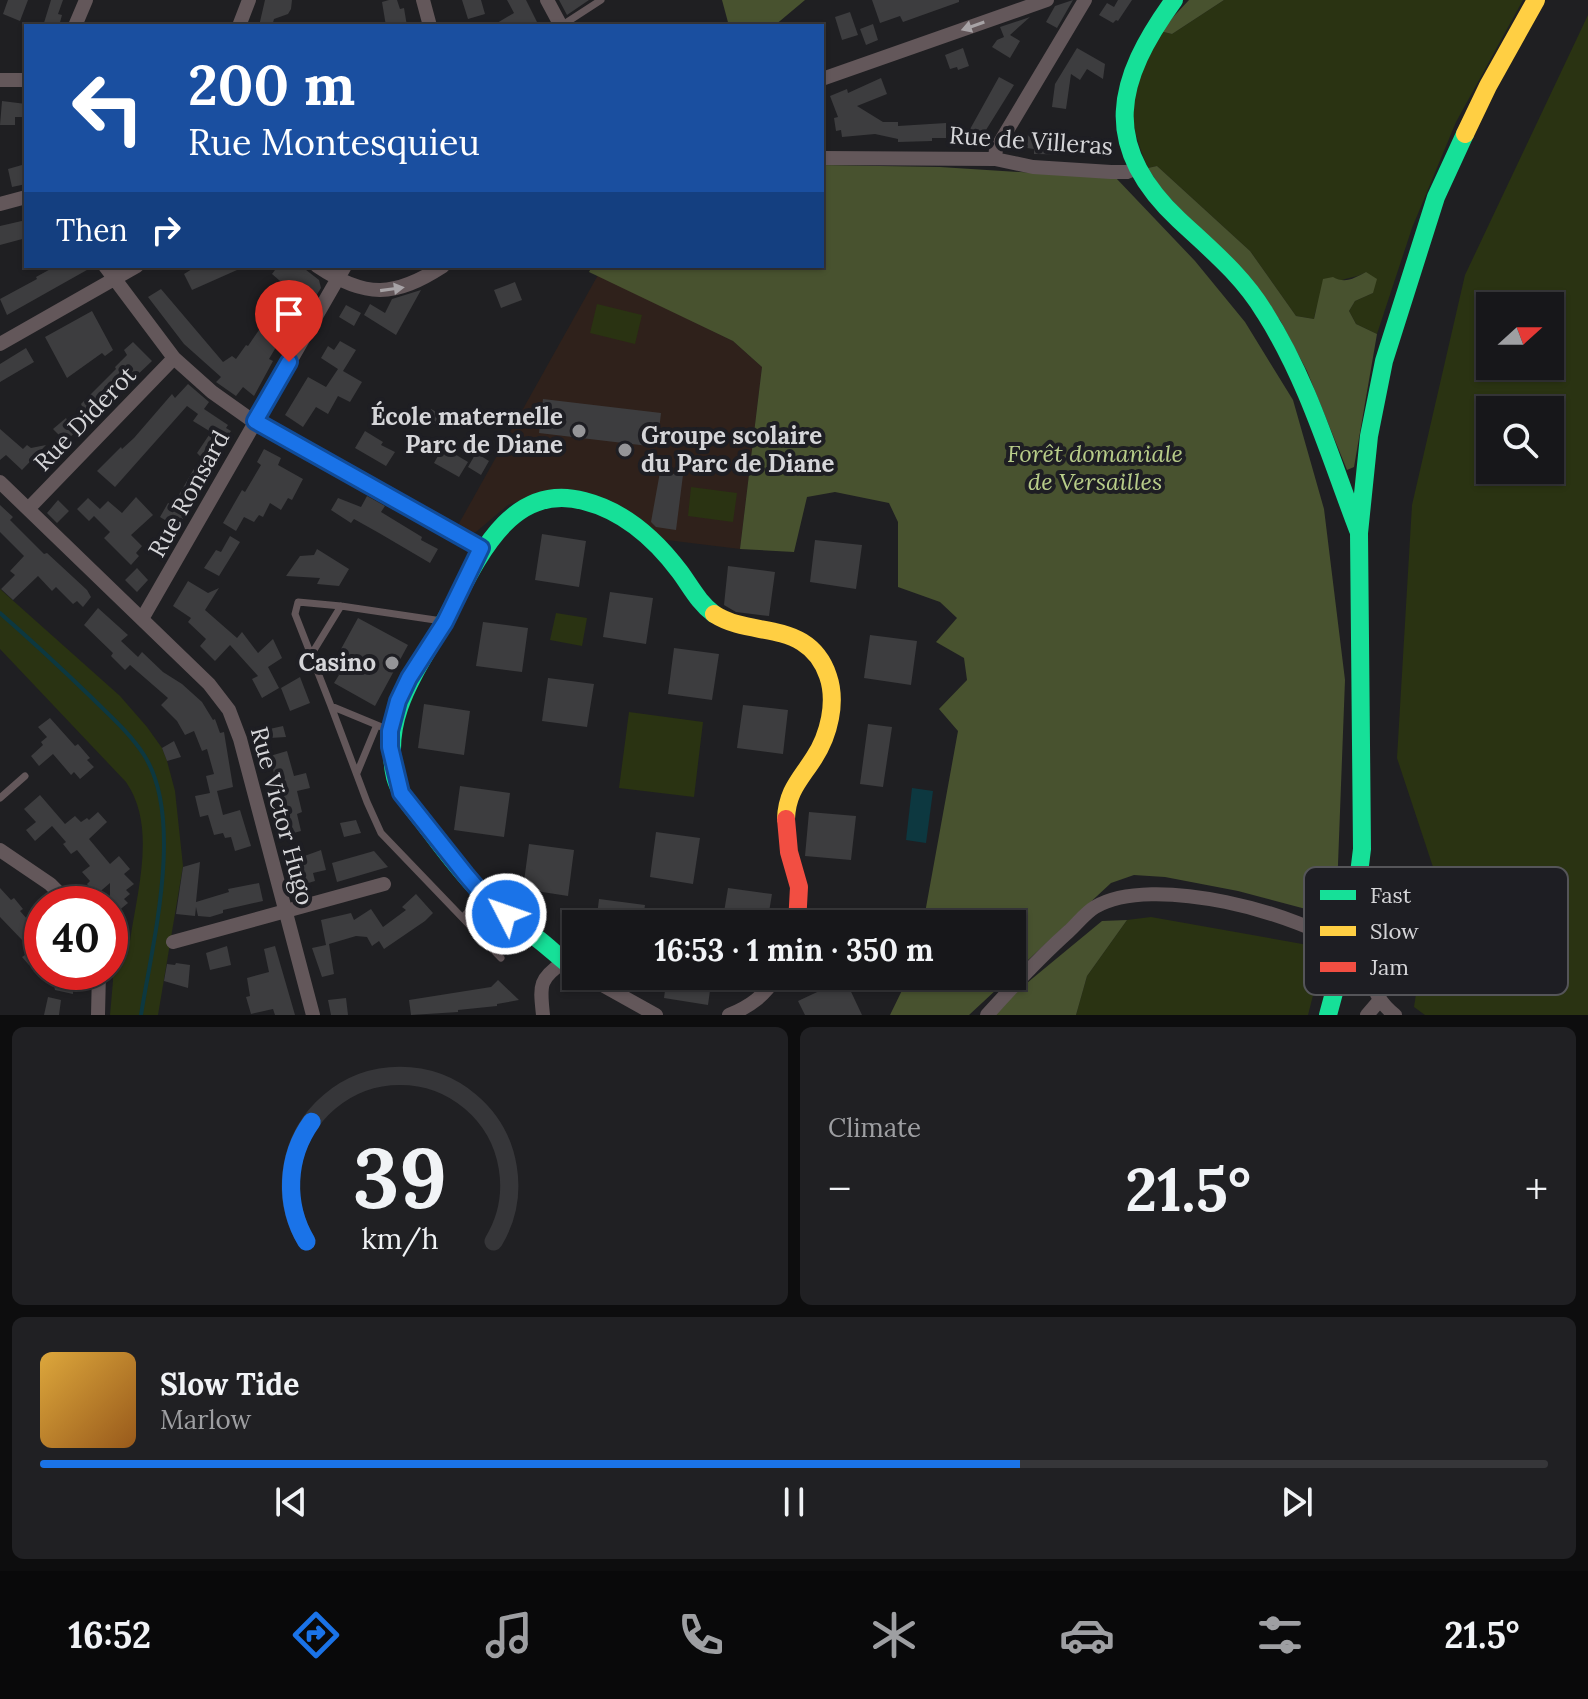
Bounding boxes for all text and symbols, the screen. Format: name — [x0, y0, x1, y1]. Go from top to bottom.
one-way arrow — [961, 20, 985, 32]
text: 200 m — [188, 49, 355, 120]
icon: left — [56, 56, 160, 160]
text: Rue Montesquieu — [188, 119, 480, 165]
street label: Rue de Villeras — [948, 119, 1114, 162]
icon: right — [144, 208, 188, 252]
text: Then — [56, 211, 128, 249]
pin — [255, 280, 323, 362]
one-way arrow — [380, 282, 405, 295]
icon: arrive — [267, 292, 311, 336]
north arrow — [1476, 292, 1564, 380]
map controls — [1476, 292, 1564, 484]
street label: Rue Diderot — [27, 359, 143, 478]
button: search — [1476, 396, 1564, 484]
place label: École maternelle Parc de Diane — [370, 400, 563, 460]
place label: Groupe scolaire du Parc de Diane — [641, 420, 835, 479]
marker: École maternelle Parc de Diane — [570, 422, 588, 440]
street label: Rue Ronsard — [141, 425, 236, 563]
park label: Forêt domaniale de Versailles — [1007, 438, 1183, 497]
marker: Groupe scolaire du Parc de Diane — [616, 441, 634, 459]
place label: Casino — [299, 647, 376, 678]
marker: Casino — [383, 654, 401, 672]
street label: Rue Victor Hugo — [244, 723, 321, 908]
legend — [1304, 867, 1568, 995]
position arrow — [464, 872, 548, 956]
text: Fast — [1370, 881, 1412, 909]
speed limit sign: 40 — [24, 886, 128, 990]
text: Slow — [1370, 917, 1419, 945]
text: 16:53 · 1 min · 350 m — [654, 931, 934, 969]
text: Jam — [1369, 953, 1409, 981]
text: Climate — [828, 1111, 921, 1144]
text: 39 — [353, 1124, 447, 1231]
text: 21.5° — [1125, 1151, 1251, 1227]
text: − — [828, 1161, 851, 1217]
text: + — [1525, 1161, 1548, 1217]
text: km/h — [361, 1220, 439, 1257]
text: Slow Tide — [160, 1365, 299, 1403]
text: Marlow — [160, 1403, 251, 1436]
icon: previous — [269, 1480, 313, 1524]
icon: pause — [772, 1480, 816, 1524]
icon: next — [1275, 1480, 1319, 1524]
icon: directions — [288, 1607, 344, 1663]
icon: music — [481, 1607, 537, 1663]
icon: phone — [673, 1607, 729, 1663]
icon: climate — [866, 1607, 922, 1663]
icon: car — [1059, 1607, 1115, 1663]
icon: filters — [1252, 1607, 1308, 1663]
text: 16:52 — [68, 1612, 151, 1658]
text: 21.5° — [1444, 1612, 1520, 1658]

